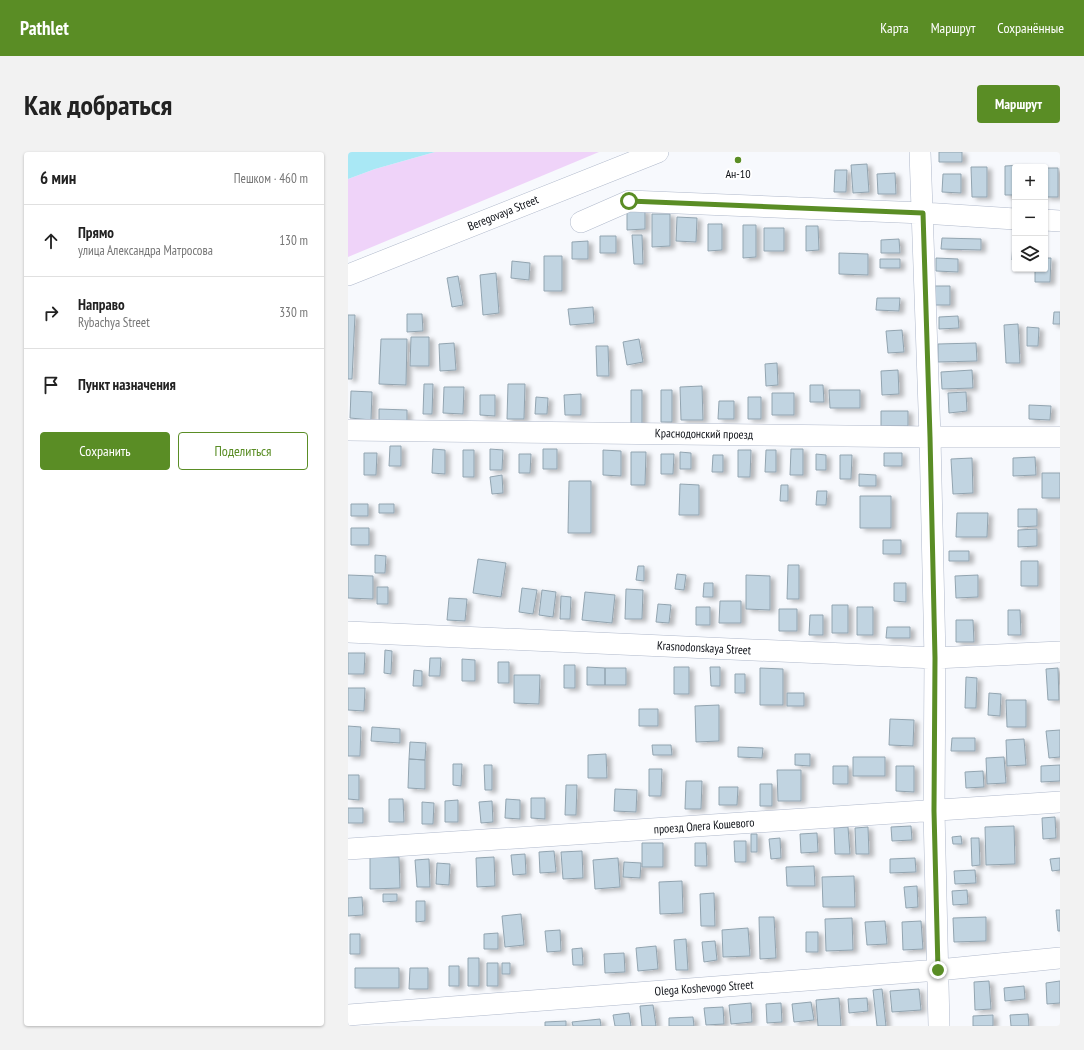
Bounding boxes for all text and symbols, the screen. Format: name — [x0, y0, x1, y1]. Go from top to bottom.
text: Pathlet — [20, 16, 69, 40]
text: Карта — [880, 19, 909, 37]
text: Маршрут — [931, 19, 975, 37]
text: Сохранённые — [997, 19, 1064, 37]
button: Маршрут — [977, 85, 1060, 123]
text: Как добраться — [24, 86, 172, 123]
marker: Ан-10 — [733, 155, 743, 165]
map controls — [1012, 164, 1048, 272]
button: + — [1012, 164, 1048, 200]
place label: Ан-10 — [725, 166, 751, 181]
text: 6 мин — [40, 167, 76, 189]
text: Пешком · 460 m — [234, 170, 308, 187]
street label: Beregovaya Street — [465, 191, 541, 234]
route start — [620, 192, 638, 210]
button: − — [1012, 200, 1048, 236]
text: Прямо — [78, 223, 114, 242]
icon: ahead — [40, 230, 62, 252]
text: 130 m — [279, 232, 308, 249]
button: layers — [1012, 236, 1048, 272]
text: улица Александра Матросова — [78, 242, 213, 259]
text: Направо — [78, 295, 125, 314]
icon: right — [40, 302, 62, 324]
text: 330 m — [279, 304, 308, 321]
text: Rybachya Street — [78, 314, 150, 331]
icon: arrive — [40, 374, 62, 396]
text: Пункт назначения — [78, 375, 176, 394]
street label: Краснодонский проезд — [655, 425, 754, 442]
button: Сохранить — [40, 432, 170, 470]
button: Поделиться — [178, 432, 308, 470]
street label: Krasnodonskaya Street — [657, 638, 752, 657]
street label: проезд Олега Кошевого — [653, 815, 755, 836]
route end — [929, 961, 947, 979]
street label: Olega Koshevogo Street — [654, 977, 755, 998]

